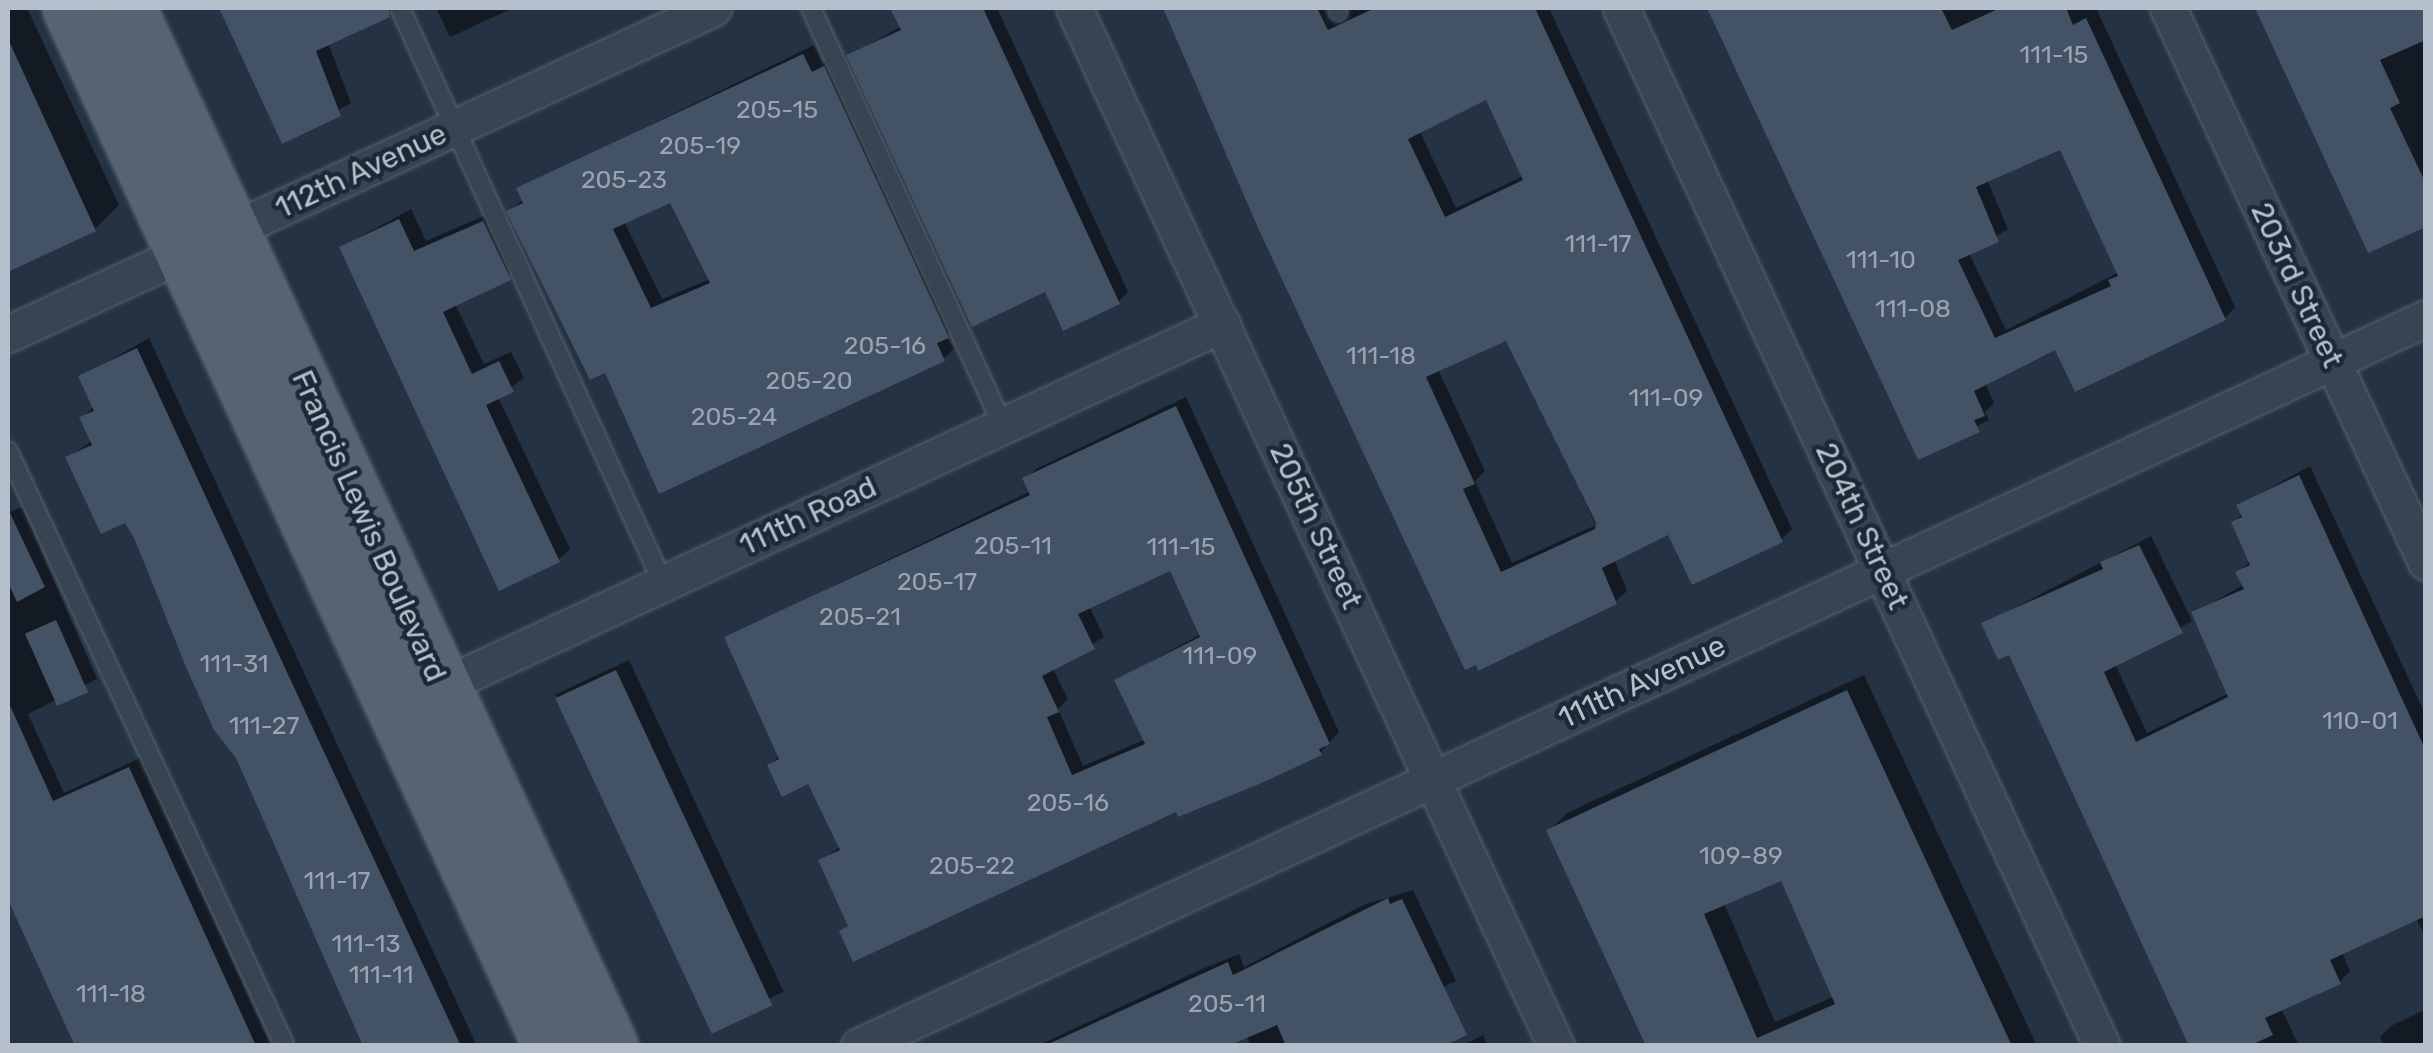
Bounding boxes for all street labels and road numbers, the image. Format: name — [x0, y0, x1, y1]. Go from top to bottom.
street label: 112th Avenue — [269, 115, 453, 227]
street label: 203rd Street — [2243, 197, 2351, 373]
street label: Francis Lewis Boulevard — [284, 365, 454, 687]
street label: 205th Street — [1262, 437, 1370, 615]
street label: 204th Street — [1808, 437, 1916, 615]
street label: 111th Road — [734, 469, 882, 563]
street label: 111th Avenue — [1552, 627, 1732, 737]

